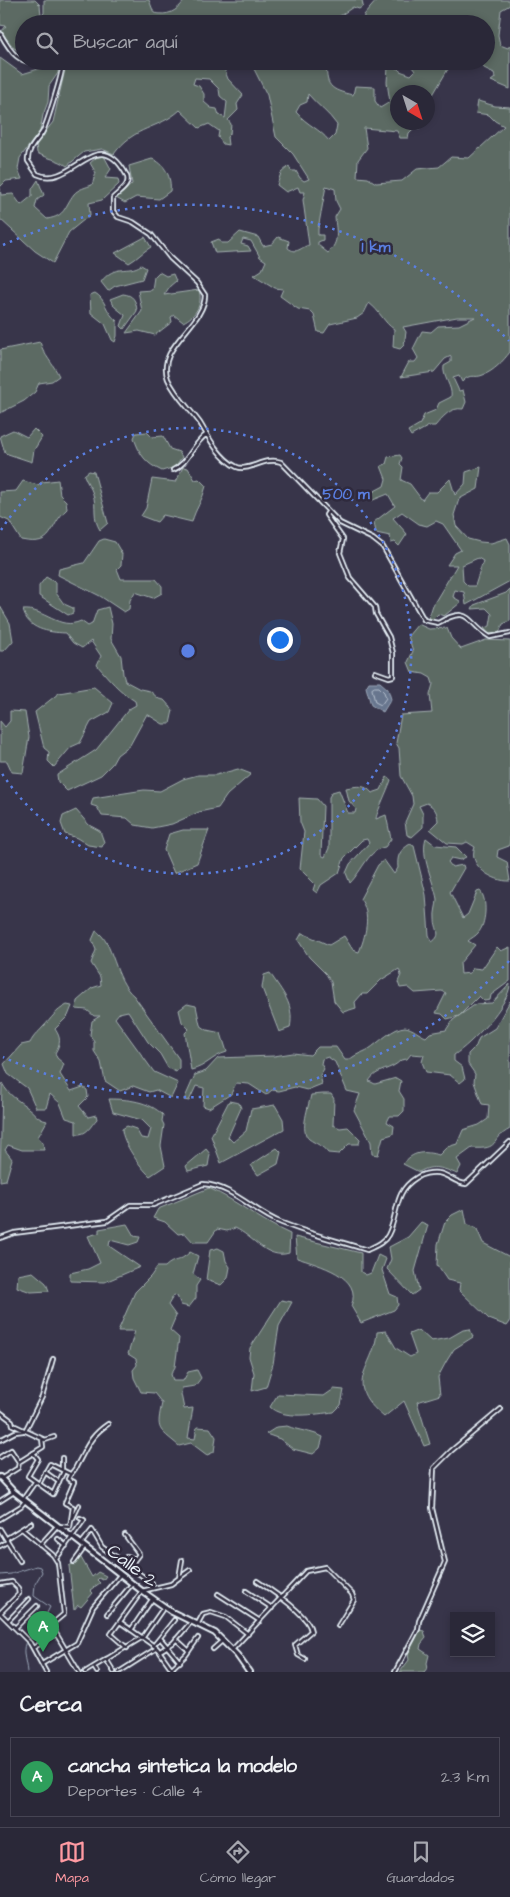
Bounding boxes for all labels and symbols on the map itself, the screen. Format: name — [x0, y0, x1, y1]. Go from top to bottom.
north arrow — [390, 85, 435, 130]
text: 1 km — [362, 237, 391, 258]
text: 500 m — [322, 484, 370, 505]
your location — [267, 627, 293, 653]
centre of rings — [179, 642, 197, 660]
street label: Calle 2 — [101, 1538, 163, 1594]
pin: A — [27, 1611, 59, 1652]

